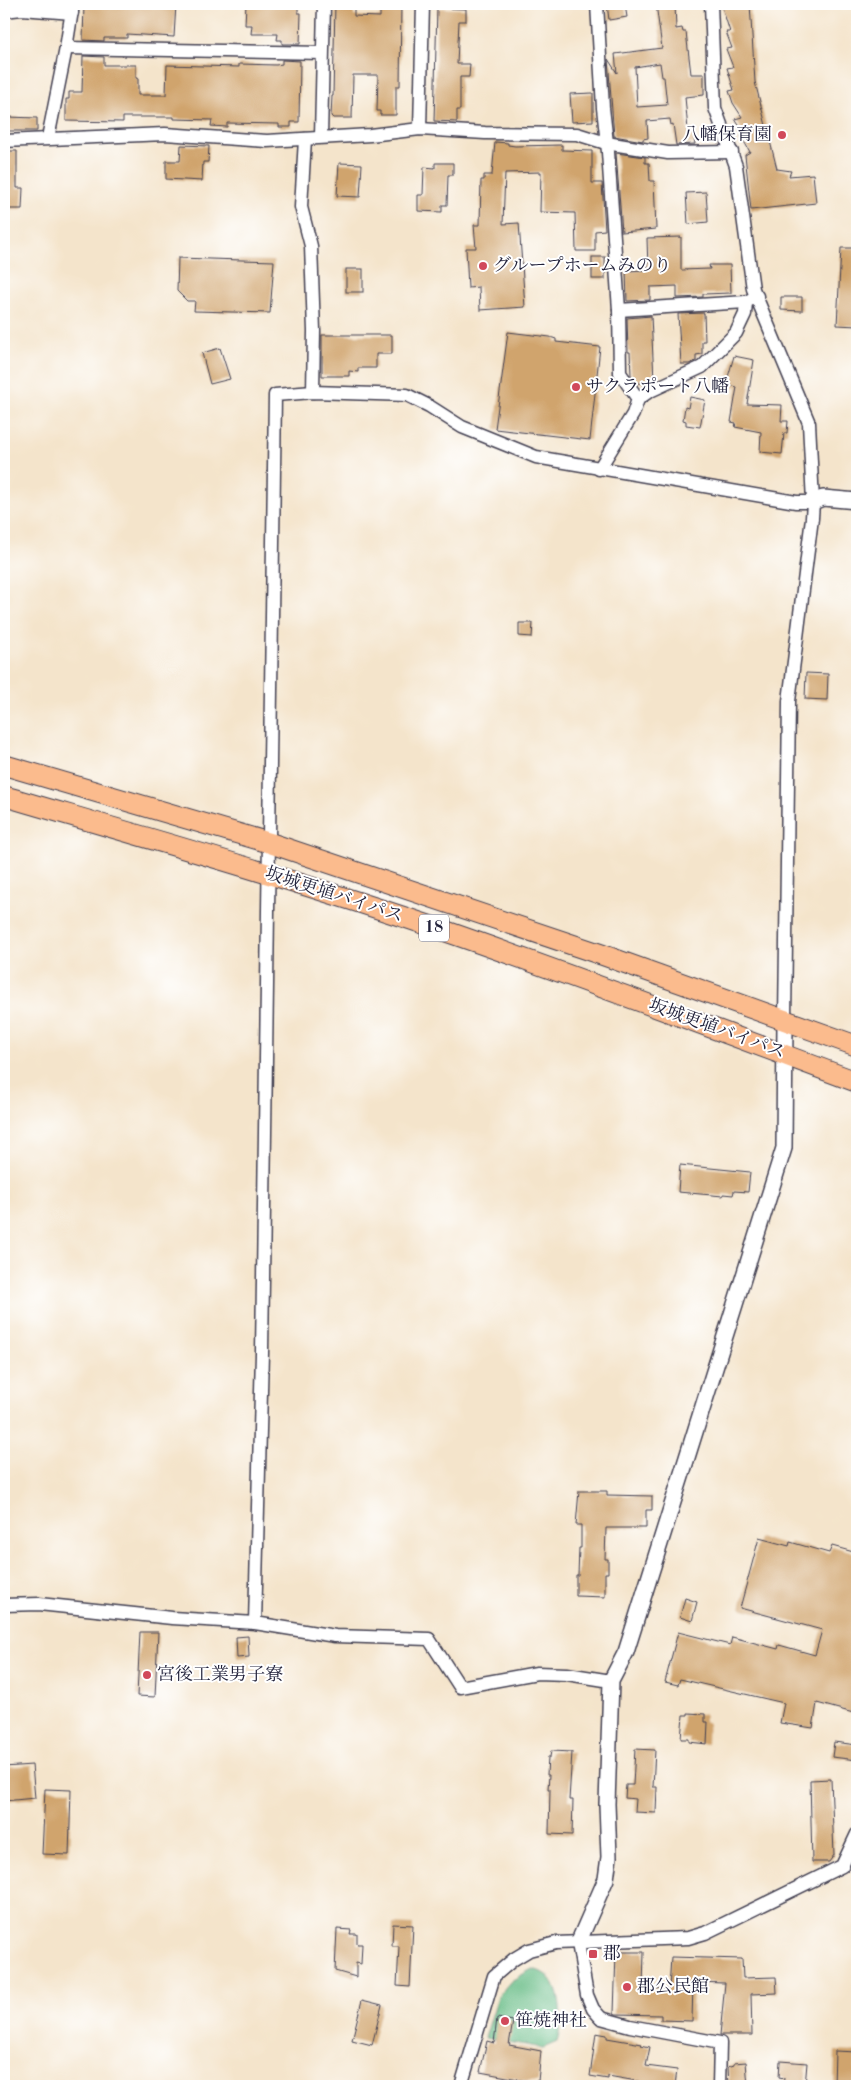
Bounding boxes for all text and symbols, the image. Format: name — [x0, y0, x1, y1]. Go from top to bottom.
place label: 八幡保育園 — [682, 124, 772, 144]
marker: 八幡保育園 — [776, 129, 788, 141]
place label: グループホームみのり — [493, 256, 672, 275]
marker: グループホームみのり — [477, 260, 489, 272]
place label: サクラポート八幡 — [586, 376, 729, 396]
marker: サクラポート八幡 — [570, 381, 582, 393]
street label: 坂城更埴バイパス — [263, 862, 406, 926]
road number: 18 — [419, 914, 449, 941]
street label: 坂城更埴バイパス — [646, 994, 788, 1062]
place label: 宮後工業男子寮 — [157, 1664, 283, 1684]
marker: 宮後工業男子寮 — [141, 1669, 153, 1681]
place label: 郡 — [603, 1944, 621, 1963]
marker: 郡 — [587, 1948, 599, 1960]
place label: 郡公民館 — [637, 1976, 709, 1996]
marker: 郡公民館 — [621, 1981, 633, 1993]
place label: 笹焼神社 — [515, 2010, 587, 2030]
marker: 笹焼神社 — [499, 2015, 511, 2027]

